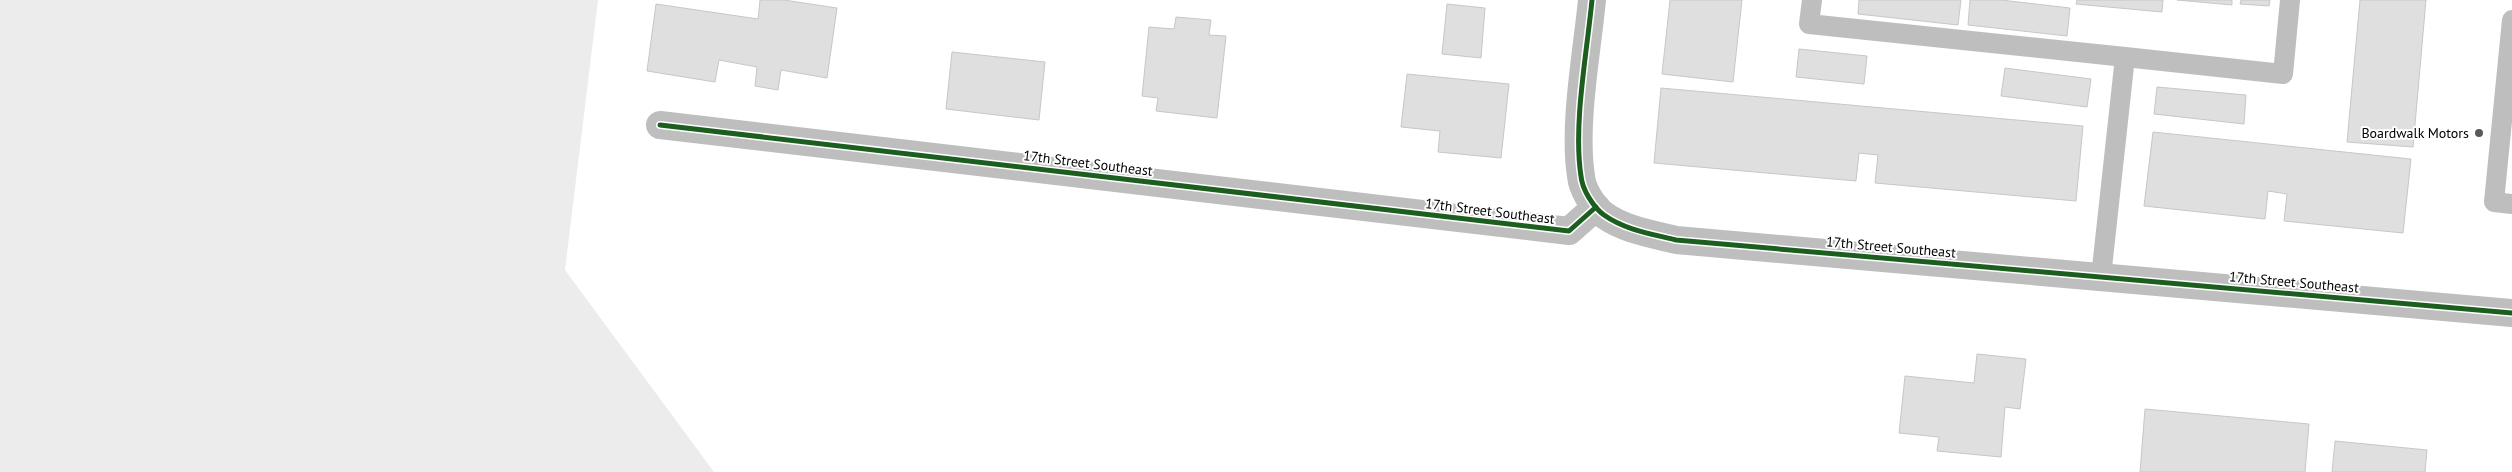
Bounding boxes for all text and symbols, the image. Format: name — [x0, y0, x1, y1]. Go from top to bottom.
place label: Boardwalk Motors — [2361, 124, 2469, 142]
marker: Boardwalk Motors — [2473, 127, 2485, 139]
street label: 17th Street Southeast — [1022, 146, 1154, 180]
street label: 17th Street Southeast — [1424, 194, 1556, 228]
street label: 17th Street Southeast — [1825, 232, 1957, 262]
street label: 17th Street Southeast — [2228, 267, 2360, 297]

